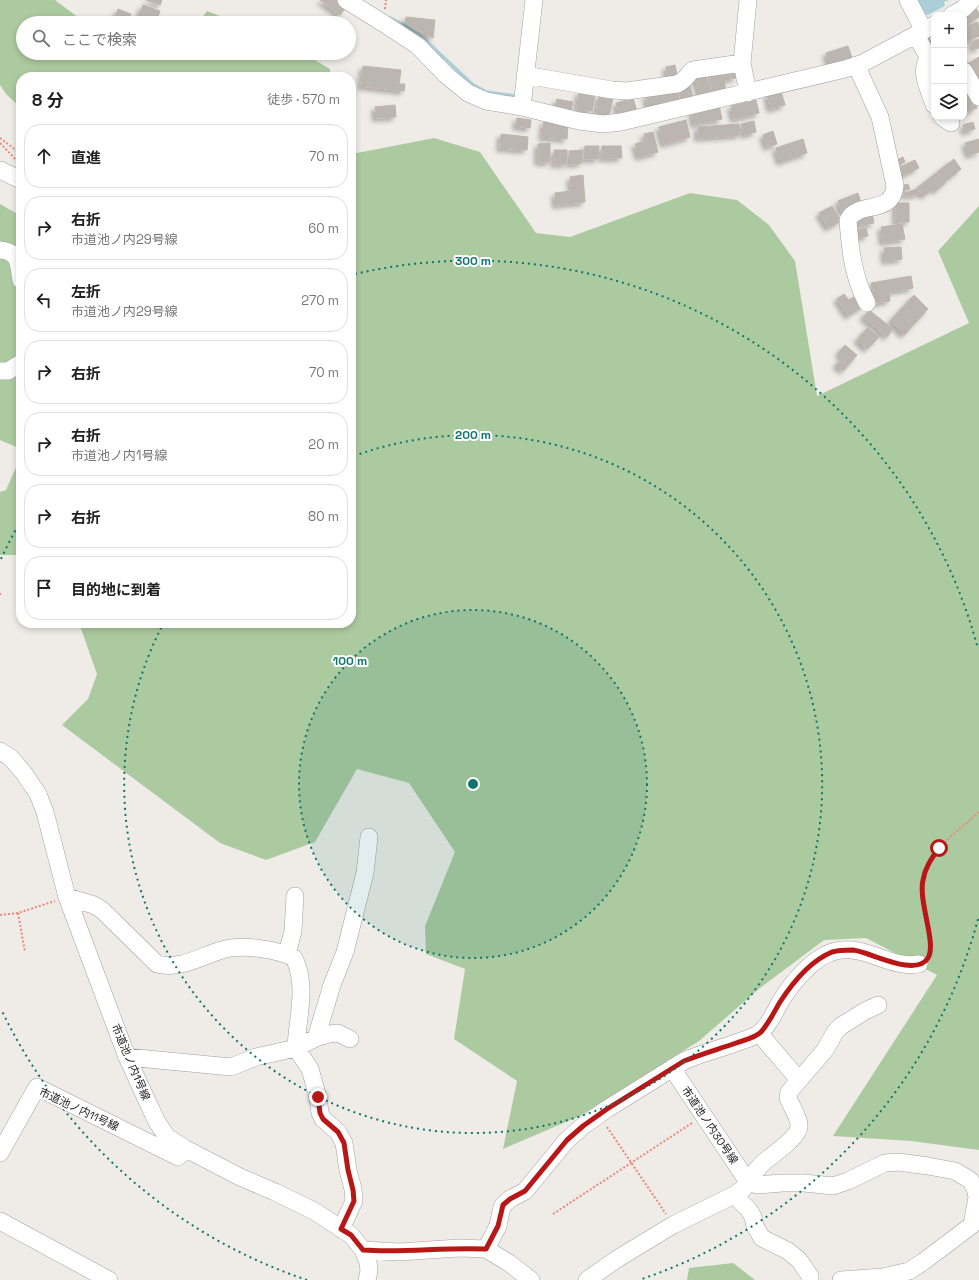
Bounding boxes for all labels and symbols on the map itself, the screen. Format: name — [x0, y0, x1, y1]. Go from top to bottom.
text: 300 m — [455, 253, 491, 269]
text: 200 m — [455, 427, 491, 443]
text: 100 m — [333, 653, 367, 669]
centre of rings — [466, 777, 480, 791]
route start — [930, 839, 948, 857]
street label: 市道池ノ内1号線 — [109, 1022, 153, 1102]
street label: 市道池ノ内30号線 — [679, 1083, 741, 1167]
street label: 市道池ノ内11号線 — [37, 1084, 121, 1134]
route end — [309, 1088, 327, 1106]

